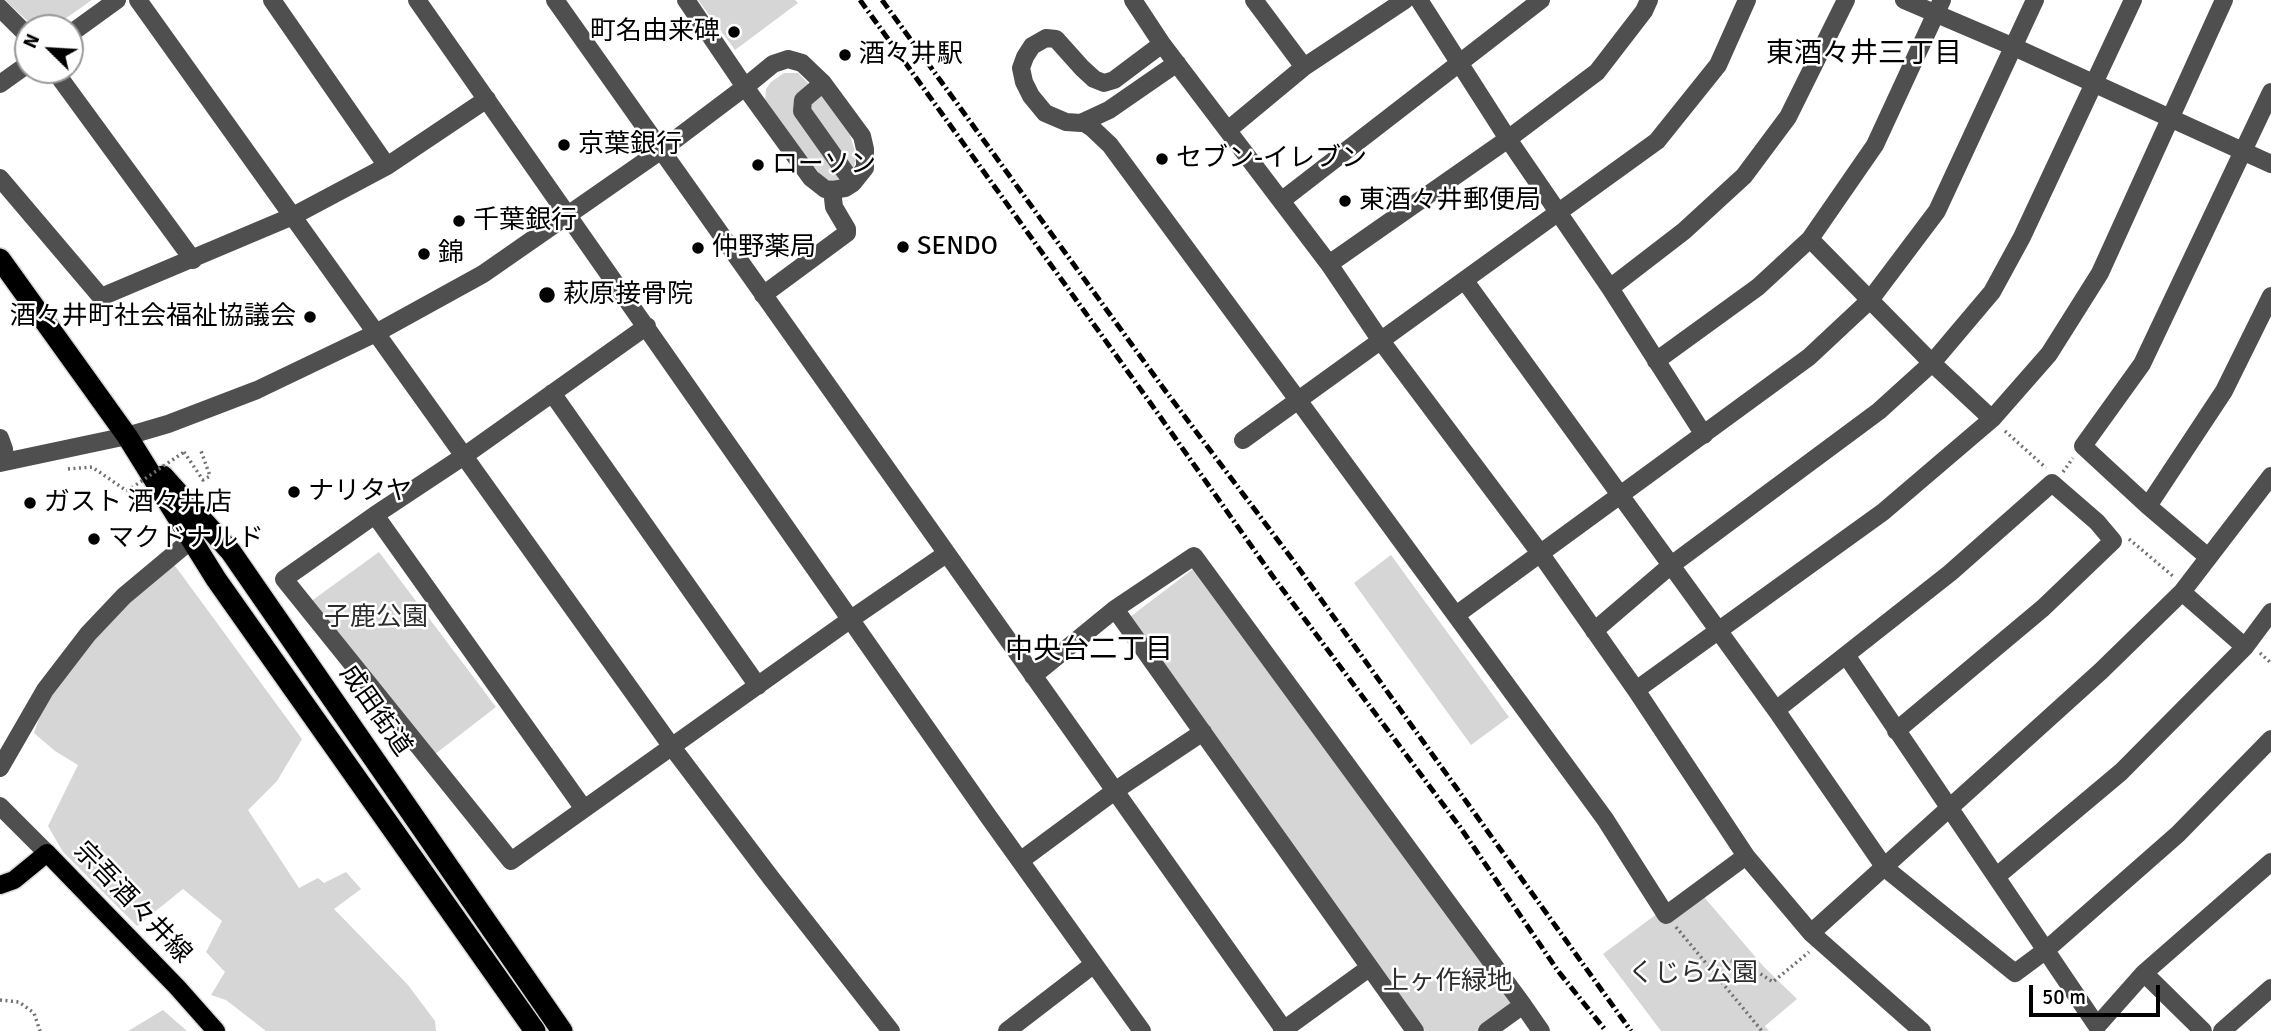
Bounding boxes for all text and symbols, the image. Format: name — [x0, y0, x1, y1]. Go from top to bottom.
north arrow — [14, 14, 84, 84]
place label: 町名由来碑 — [590, 16, 720, 48]
marker: 町名由来碑 — [726, 24, 742, 40]
text: N — [18, 30, 45, 52]
district label: 東酒々井三丁目 — [1766, 38, 1962, 72]
place label: 酒々井駅 — [859, 39, 963, 71]
marker: 酒々井駅 — [837, 47, 853, 63]
place label: 京葉銀行 — [578, 129, 682, 161]
marker: 京葉銀行 — [556, 137, 572, 153]
place label: セブン-イレブン — [1176, 143, 1367, 175]
place label: ローソン — [772, 149, 876, 181]
marker: セブン-イレブン — [1154, 151, 1170, 167]
marker: ローソン — [750, 157, 766, 173]
place label: 東酒々井郵便局 — [1359, 185, 1541, 217]
marker: 東酒々井郵便局 — [1337, 193, 1353, 209]
place label: 千葉銀行 — [473, 205, 577, 237]
marker: 千葉銀行 — [451, 213, 467, 229]
place label: SENDO — [917, 231, 998, 263]
place label: 仲野薬局 — [712, 232, 816, 264]
place label: 錦 — [438, 238, 464, 270]
marker: SENDO — [895, 239, 911, 255]
marker: 仲野薬局 — [690, 240, 706, 256]
marker: 錦 — [416, 246, 432, 262]
place label: 萩原接骨院 — [563, 279, 693, 311]
marker: 萩原接骨院 — [537, 285, 557, 305]
place label: 酒々井町社会福祉協議会 — [10, 301, 296, 333]
marker: 酒々井町社会福祉協議会 — [302, 309, 318, 325]
place label: ナリタヤ — [308, 476, 412, 508]
marker: ナリタヤ — [286, 484, 302, 500]
place label: ガスト 酒々井店 — [44, 487, 232, 519]
marker: ガスト 酒々井店 — [22, 495, 38, 511]
place label: マクドナルド — [108, 523, 264, 555]
marker: マクドナルド — [86, 531, 102, 547]
park label: 子鹿公園 — [324, 602, 428, 634]
district label: 中央台二丁目 — [1005, 634, 1173, 668]
street label: 成田街道 — [332, 659, 418, 763]
street label: 宗吾酒々井線 — [67, 836, 197, 970]
park label: くじら公園 — [1628, 958, 1758, 990]
park label: 上ヶ作緑地 — [1383, 966, 1513, 998]
scale bar — [2033, 972, 2164, 1016]
text: 50 m — [2042, 984, 2086, 1010]

